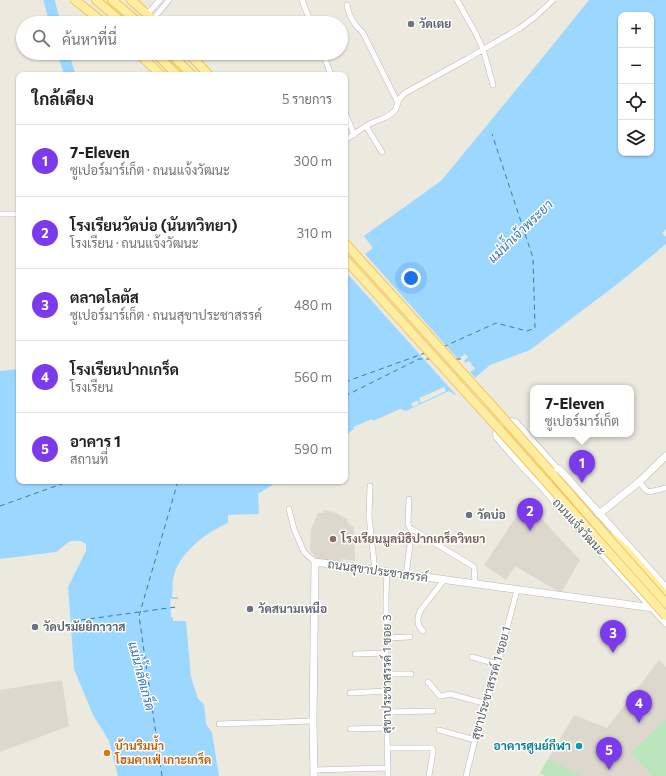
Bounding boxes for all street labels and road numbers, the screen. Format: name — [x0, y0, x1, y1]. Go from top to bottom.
street label: ถนนแจ้งวัฒนะ — [551, 495, 609, 558]
street label: ถนนสุขาประชาสรรค์ — [327, 556, 429, 587]
street label: สุขาประชาสรรค์ 1 ซอย 3 — [379, 614, 396, 734]
street label: สุขาประชาสรรค์ 1 ซอย 1 — [467, 624, 516, 742]

